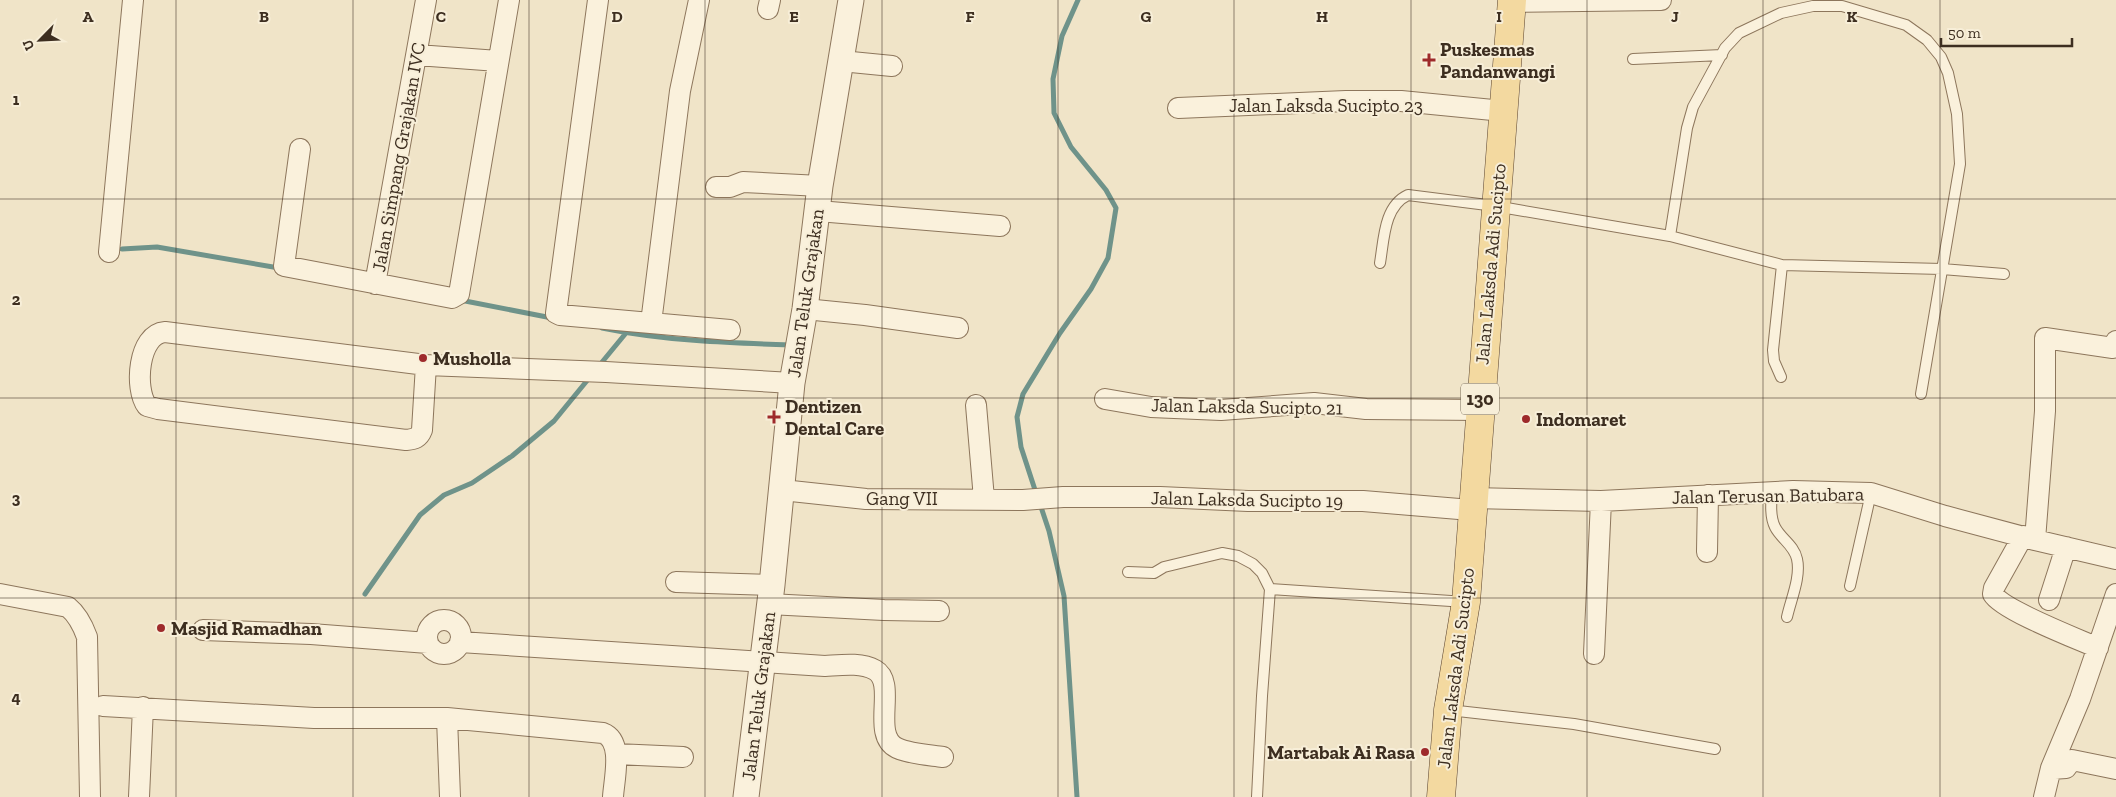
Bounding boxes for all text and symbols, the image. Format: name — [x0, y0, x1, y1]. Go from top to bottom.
text: A — [83, 7, 94, 26]
text: B — [259, 7, 269, 26]
text: C — [436, 7, 446, 26]
text: D — [611, 7, 623, 26]
text: E — [789, 7, 799, 26]
text: F — [965, 7, 975, 26]
text: G — [1141, 7, 1152, 26]
text: H — [1316, 7, 1328, 26]
text: I — [1496, 7, 1502, 26]
text: J — [1671, 7, 1679, 26]
text: K — [1847, 7, 1858, 26]
north arrow — [15, 15, 65, 65]
scale bar — [1941, 15, 2072, 47]
text: 50 m — [1948, 24, 1981, 42]
text: U — [19, 37, 38, 53]
place label: Puskesmas Pandanwangi — [1440, 38, 1556, 83]
street label: Jalan Simpang Grajakan IVC — [367, 41, 430, 274]
marker: Puskesmas Pandanwangi — [1422, 53, 1436, 67]
text: 1 — [13, 90, 20, 109]
street label: Jalan Laksda Sucipto 23 — [1229, 94, 1423, 117]
street label: Jalan Laksda Adi Sucipto — [1470, 162, 1511, 366]
street label: Jalan Teluk Grajakan — [782, 207, 829, 379]
text: 2 — [12, 290, 21, 309]
place label: Musholla — [433, 347, 511, 370]
marker: Musholla — [417, 352, 429, 364]
road number: 130 — [1461, 384, 1499, 414]
street label: Jalan Laksda Sucipto 21 — [1151, 393, 1343, 420]
place label: Dentizen Dental Care — [785, 395, 884, 440]
place label: Indomaret — [1536, 408, 1626, 431]
marker: Dentizen Dental Care — [767, 410, 781, 424]
marker: Indomaret — [1520, 413, 1532, 425]
street label: Jalan Terusan Batubara — [1672, 482, 1864, 509]
street label: Jalan Laksda Sucipto 19 — [1151, 486, 1343, 513]
street label: Gang VII — [866, 487, 938, 510]
text: 3 — [12, 489, 21, 508]
street label: Jalan Laksda Adi Sucipto — [1432, 566, 1479, 770]
street label: Jalan Teluk Grajakan — [737, 610, 780, 782]
place label: Masjid Ramadhan — [171, 617, 323, 640]
marker: Masjid Ramadhan — [155, 622, 167, 634]
text: 4 — [11, 688, 21, 707]
place label: Martabak Ai Rasa — [1267, 741, 1415, 764]
marker: Martabak Ai Rasa — [1419, 746, 1431, 758]

